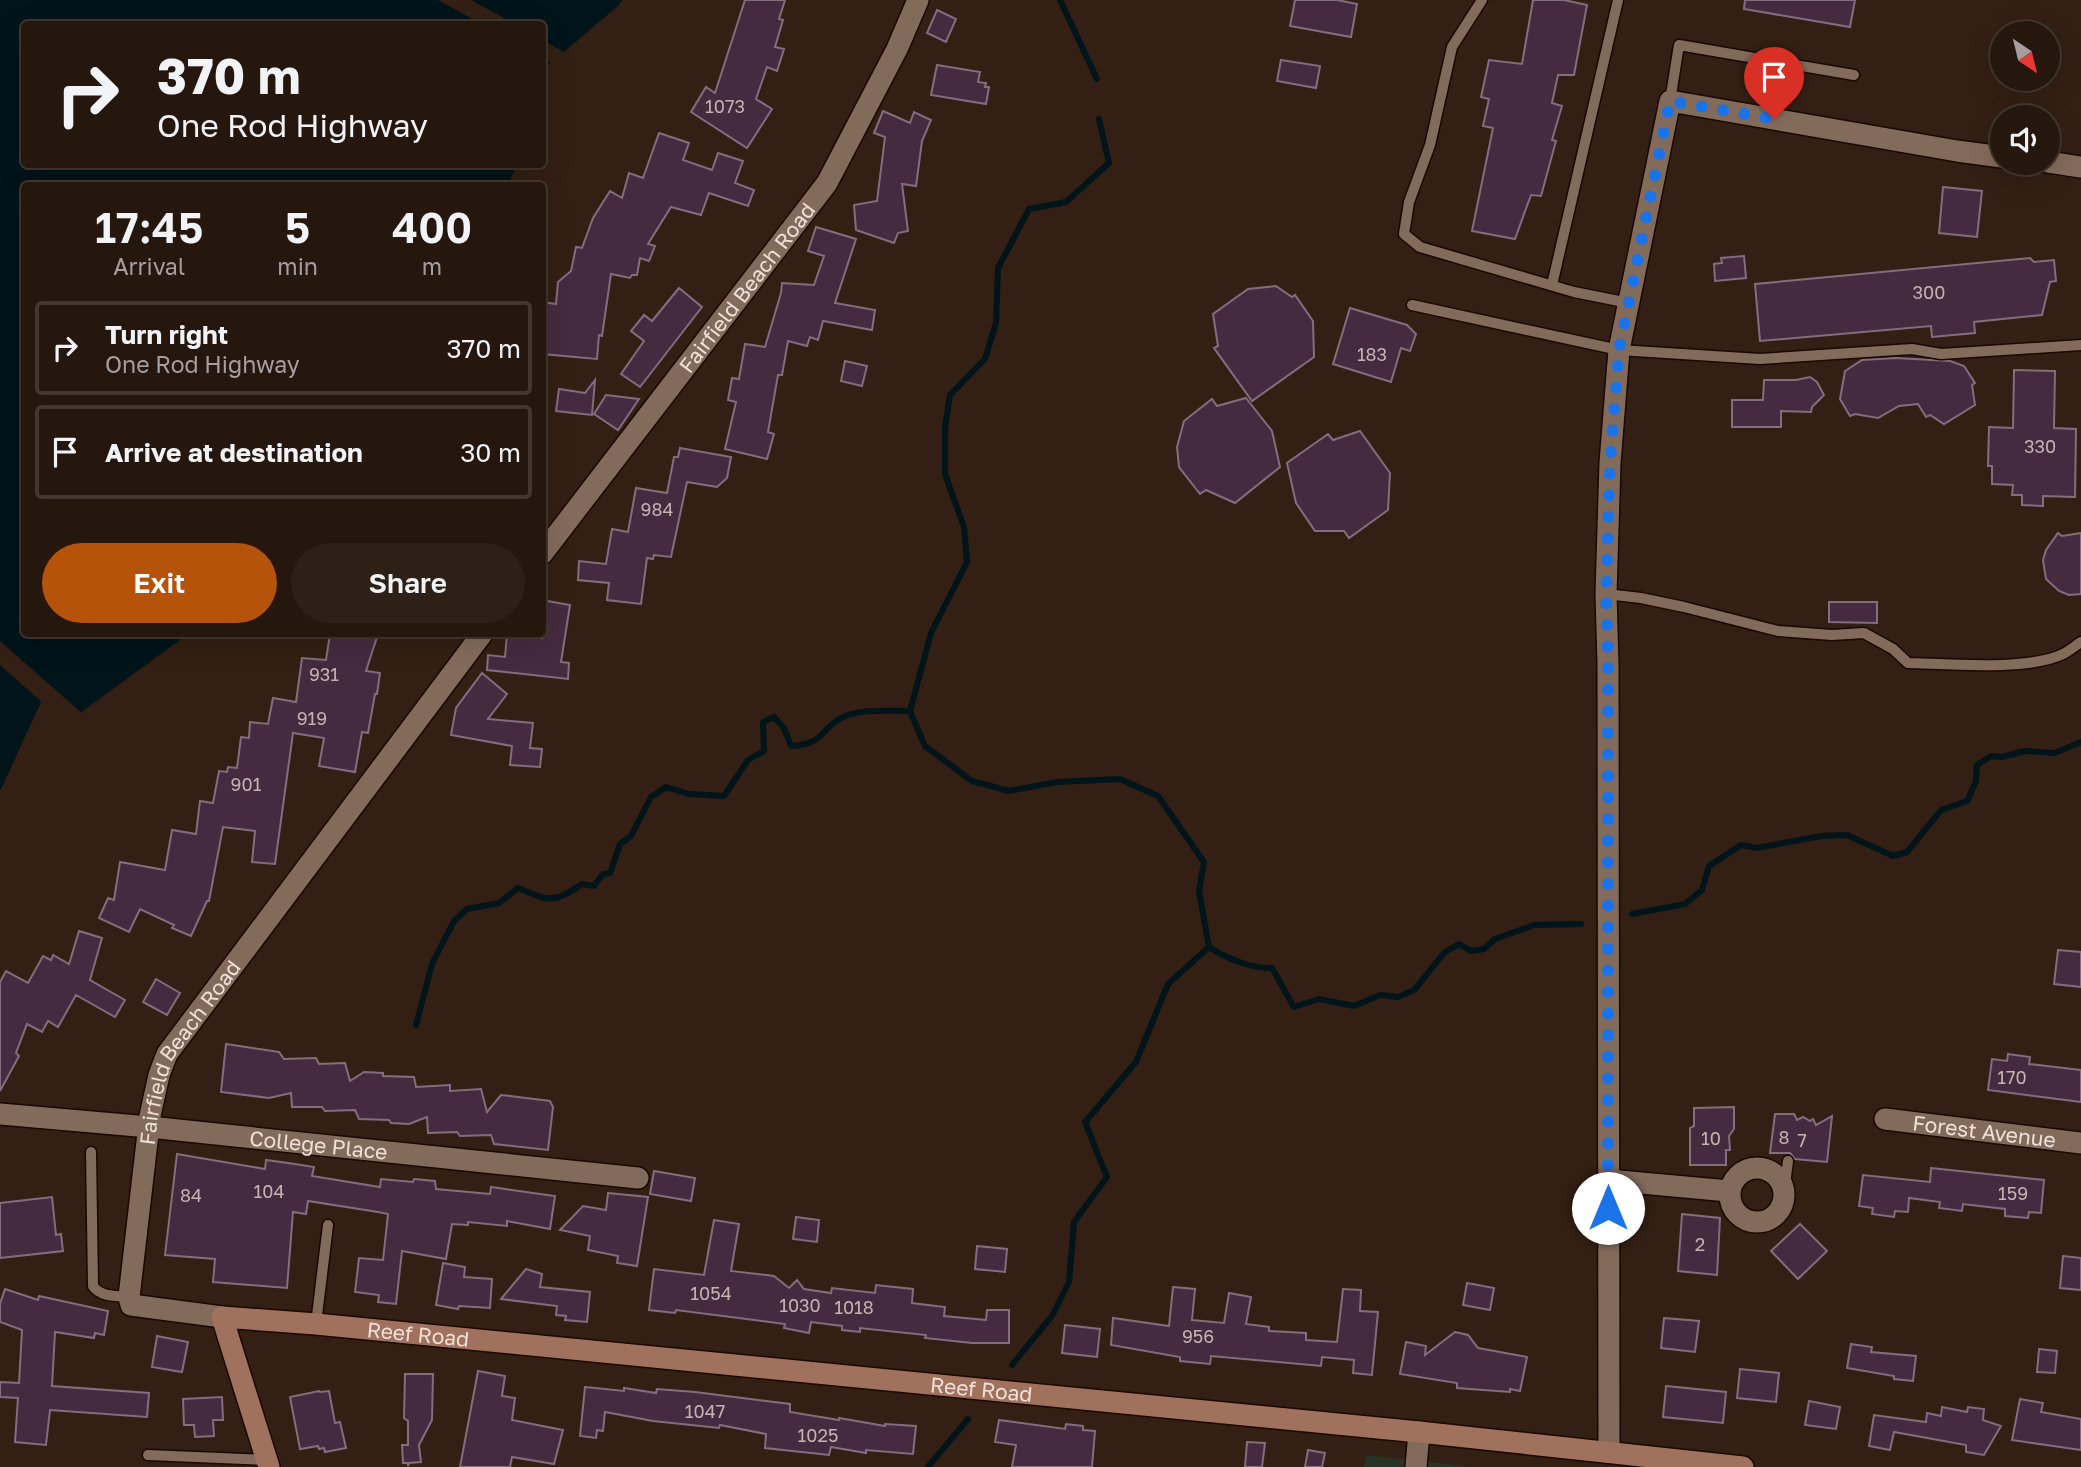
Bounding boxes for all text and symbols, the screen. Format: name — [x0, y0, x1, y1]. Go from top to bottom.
north arrow — [1990, 21, 2060, 91]
map controls — [1990, 21, 2060, 175]
text: 370 m — [157, 46, 301, 105]
pin — [1744, 47, 1804, 119]
icon: right — [42, 49, 133, 140]
icon: arrive — [1755, 58, 1793, 96]
house number: 1073 — [705, 95, 745, 117]
button: sound — [1990, 105, 2060, 175]
text: One Rod Highway — [157, 106, 428, 144]
street label: Fairfield Beach Road — [673, 197, 820, 378]
text: 17:45 — [95, 202, 203, 252]
text: 5 — [285, 202, 310, 252]
text: 400 — [392, 202, 472, 252]
text: Arrival — [113, 252, 185, 280]
text: min — [277, 252, 318, 280]
text: m — [422, 252, 442, 280]
house number: 300 — [1913, 281, 1945, 303]
text: Turn right — [105, 319, 228, 350]
icon: right — [46, 329, 84, 367]
text: 370 m — [446, 333, 521, 364]
house number: 183 — [1357, 343, 1387, 365]
text: One Rod Highway — [105, 350, 300, 378]
icon: arrive — [46, 433, 84, 471]
house number: 330 — [2024, 435, 2056, 457]
text: Arrive at destination — [105, 437, 363, 468]
text: 30 m — [460, 437, 521, 468]
house number: 984 — [641, 498, 673, 520]
button: Exit — [42, 543, 277, 623]
button: Share — [291, 543, 525, 623]
house number: 931 — [309, 663, 339, 685]
house number: 919 — [297, 707, 327, 729]
house number: 901 — [231, 773, 262, 795]
street label: Fairfield Beach Road — [134, 955, 246, 1146]
house number: 170 — [1997, 1066, 2027, 1088]
street label: Forest Avenue — [1911, 1109, 2057, 1153]
street label: College Place — [248, 1125, 389, 1165]
house number: 8 — [1779, 1126, 1789, 1148]
house number: 10 — [1701, 1127, 1721, 1149]
house number: 7 — [1797, 1129, 1807, 1151]
position arrow — [1571, 1171, 1645, 1245]
house number: 104 — [254, 1180, 284, 1202]
house number: 159 — [1998, 1182, 2028, 1204]
house number: 84 — [180, 1184, 202, 1206]
house number: 2 — [1695, 1233, 1705, 1255]
house number: 1054 — [690, 1282, 732, 1304]
house number: 1030 — [779, 1294, 821, 1316]
house number: 1018 — [834, 1296, 874, 1318]
street label: Reef Road — [366, 1316, 470, 1352]
house number: 956 — [1182, 1325, 1214, 1347]
street label: Reef Road — [929, 1371, 1034, 1407]
house number: 1047 — [685, 1400, 725, 1422]
house number: 1025 — [798, 1424, 838, 1446]

